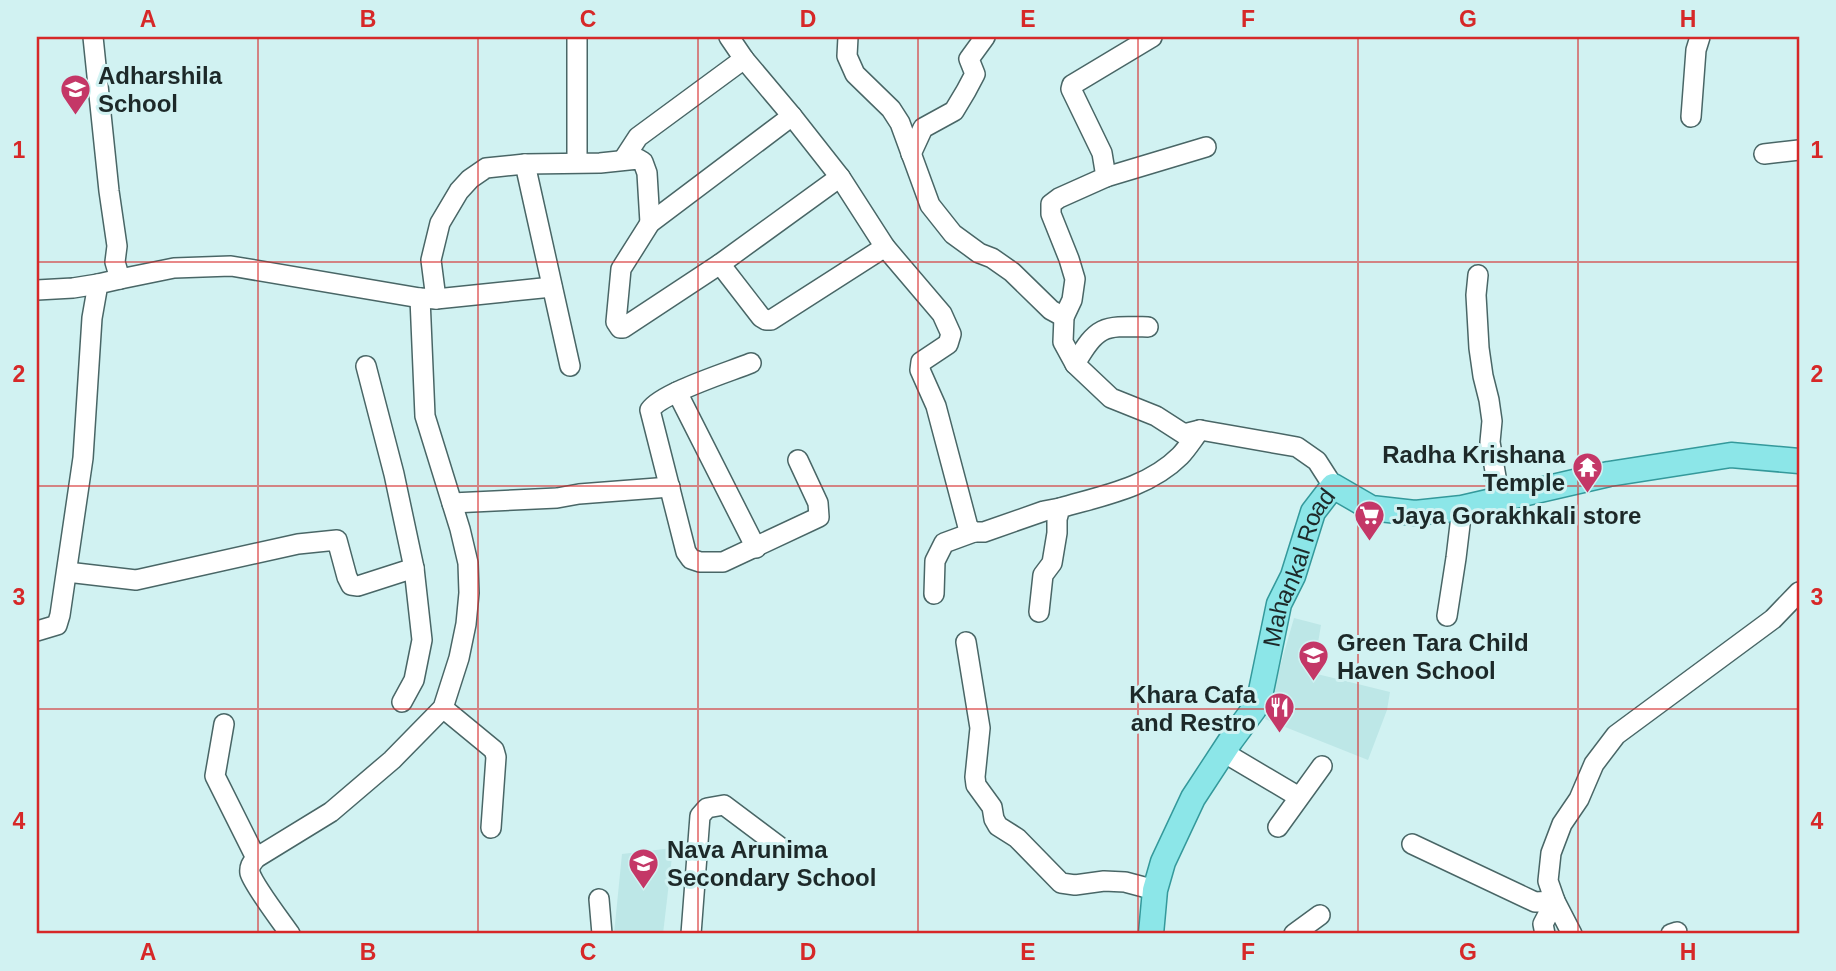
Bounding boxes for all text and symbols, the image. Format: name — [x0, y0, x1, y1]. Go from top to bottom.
text: A — [140, 6, 156, 32]
text: B — [360, 6, 376, 32]
text: C — [580, 6, 596, 32]
text: D — [800, 6, 816, 32]
text: E — [1020, 6, 1036, 32]
text: F — [1241, 6, 1255, 32]
text: G — [1459, 6, 1477, 32]
text: H — [1680, 6, 1696, 32]
place label: Adharshila School — [98, 62, 223, 117]
school or university icon: Adharshila School — [58, 72, 92, 116]
text: 1 — [13, 137, 26, 163]
text: 1 — [1811, 137, 1824, 163]
text: 2 — [13, 361, 25, 387]
text: 2 — [1811, 361, 1823, 387]
place label: Radha Krishana Temple — [1382, 441, 1566, 496]
temple icon: Radha Krishana Temple — [1571, 451, 1605, 495]
street label: Mahankal Road — [1257, 483, 1340, 649]
supermarket icon: Jaya Gorakhkali store — [1352, 498, 1386, 542]
place label: Jaya Gorakhkali store — [1392, 502, 1641, 529]
text: 3 — [13, 584, 25, 610]
text: 3 — [1811, 584, 1823, 610]
place label: Green Tara Child Haven School — [1337, 629, 1529, 684]
school or university icon: Green Tara Child Haven School — [1297, 639, 1331, 683]
place label: Khara Cafa and Restro — [1129, 681, 1257, 736]
restaurant icon: Khara Cafa and Restro — [1262, 691, 1296, 735]
text: 4 — [13, 808, 26, 834]
text: 4 — [1811, 808, 1824, 834]
place label: Nava Arunima Secondary School — [667, 836, 876, 891]
school or university icon: Nava Arunima Secondary School — [627, 846, 661, 890]
text: A — [140, 939, 156, 965]
text: B — [360, 939, 376, 965]
text: C — [580, 939, 596, 965]
text: D — [800, 939, 816, 965]
text: E — [1020, 939, 1036, 965]
text: F — [1241, 939, 1255, 965]
text: G — [1459, 939, 1477, 965]
text: H — [1680, 939, 1696, 965]

